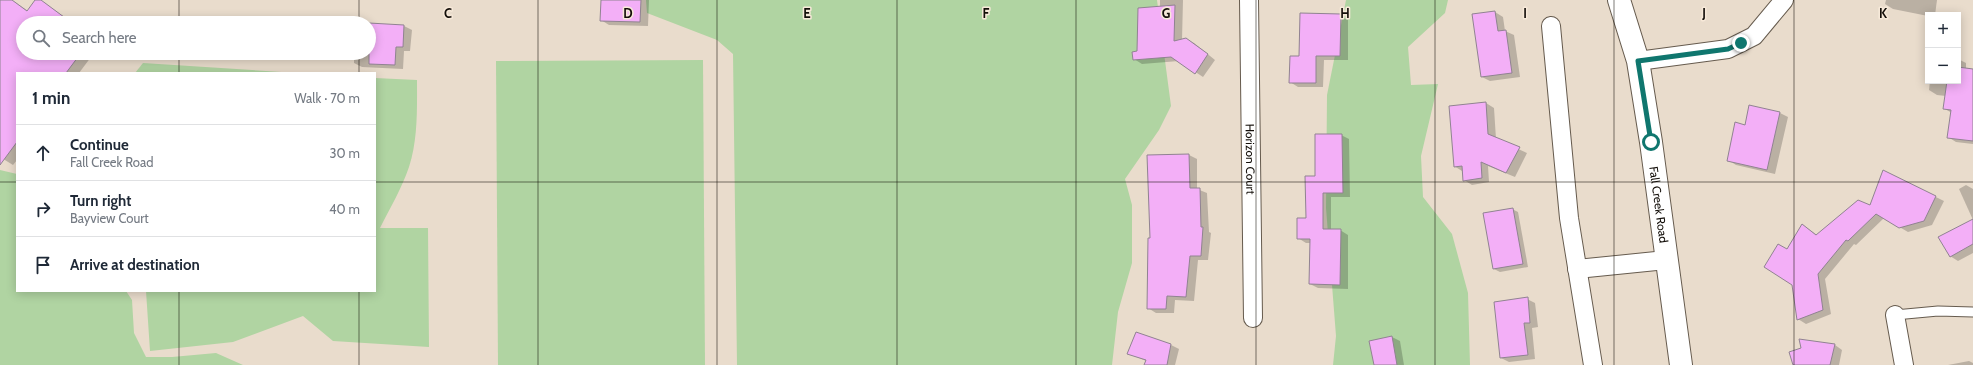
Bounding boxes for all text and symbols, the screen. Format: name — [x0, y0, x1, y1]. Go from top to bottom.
text: C — [444, 5, 452, 21]
text: D — [623, 5, 633, 21]
text: E — [803, 5, 811, 21]
text: F — [983, 5, 990, 21]
text: G — [1162, 5, 1171, 21]
text: H — [1340, 5, 1350, 21]
text: I — [1523, 5, 1527, 21]
text: J — [1701, 5, 1706, 21]
text: K — [1879, 5, 1888, 21]
map controls — [1925, 12, 1961, 84]
button: + — [1925, 12, 1961, 48]
search box — [16, 16, 376, 60]
icon: search — [30, 27, 52, 49]
text: Search here — [62, 29, 137, 47]
route end — [1732, 34, 1750, 52]
button: − — [1925, 48, 1961, 84]
text: 1 min — [32, 88, 70, 108]
text: Walk · 70 m — [294, 90, 360, 106]
street label: Horizon Court — [1243, 123, 1259, 194]
route start — [1642, 133, 1660, 151]
text: Continue — [70, 136, 129, 154]
icon: ahead — [32, 142, 54, 164]
text: 30 m — [330, 145, 360, 161]
text: Fall Creek Road — [70, 154, 153, 170]
street label: Fall Creek Road — [1647, 165, 1672, 244]
text: Turn right — [70, 192, 131, 210]
icon: right — [32, 198, 54, 220]
text: 40 m — [329, 201, 360, 217]
text: Bayview Court — [70, 210, 149, 226]
icon: arrive — [32, 254, 54, 276]
text: Arrive at destination — [70, 256, 200, 274]

